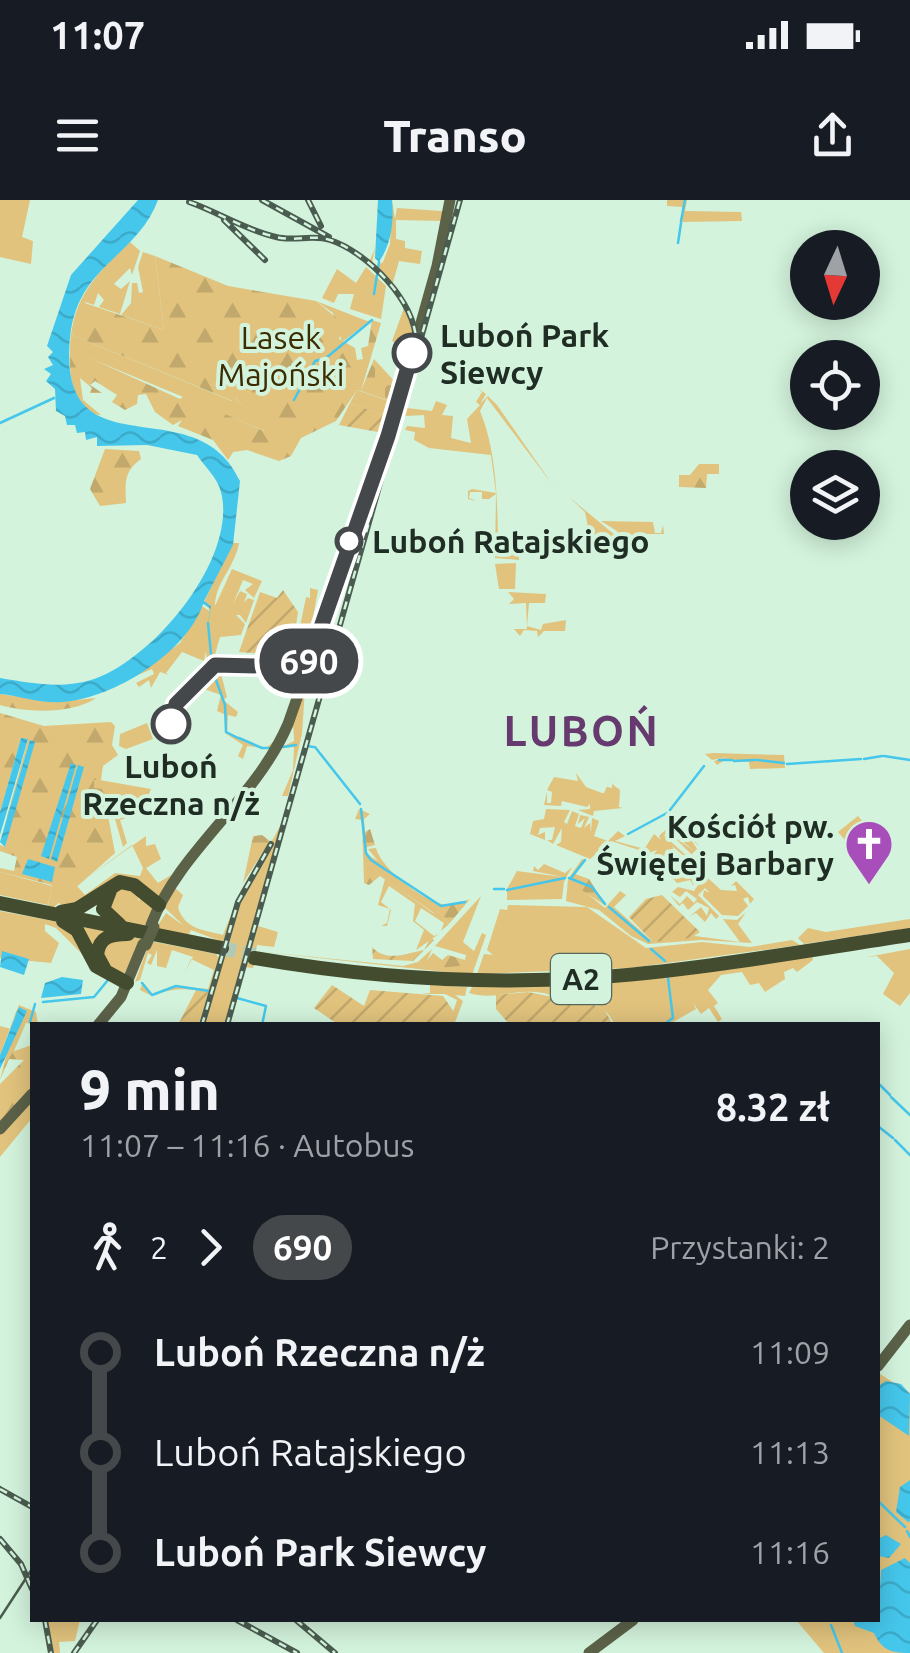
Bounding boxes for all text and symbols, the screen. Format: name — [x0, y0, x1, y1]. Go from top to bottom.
text: 11:07 — [50, 14, 145, 56]
icon: menu — [50, 108, 105, 163]
icon: share — [805, 108, 860, 163]
text: Transo — [383, 110, 527, 161]
north arrow — [790, 230, 880, 320]
map controls — [790, 230, 880, 540]
place label: Luboń Park Siewcy — [440, 317, 609, 390]
park label: Lasek Majoński — [218, 319, 344, 392]
marker: Luboń Park Siewcy — [393, 334, 431, 372]
button: locate — [790, 340, 880, 430]
button: layers — [790, 450, 880, 540]
place label: Luboń Ratajskiego — [372, 523, 649, 559]
marker: Luboń Ratajskiego — [336, 528, 362, 554]
line badge: 690 — [252, 628, 366, 694]
text: 690 — [279, 641, 339, 681]
district label: LUBOŃ — [504, 704, 660, 754]
marker: Luboń Rzeczna n/ż — [152, 705, 190, 743]
place label: Luboń Rzeczna n/ż — [82, 748, 260, 821]
place label: Kościół pw. Świętej Barbary — [596, 808, 834, 881]
church icon: Kościół pw. Świętej Barbary — [843, 818, 895, 886]
road number: A2 — [551, 954, 611, 1004]
text: 9 min — [80, 1059, 220, 1120]
text: 8.32 zł — [716, 1086, 830, 1128]
text: 11:07 – 11:16 · Autobus — [80, 1127, 414, 1163]
icon: walk — [80, 1220, 135, 1275]
icon: forward — [183, 1220, 238, 1275]
text: 690 — [273, 1227, 332, 1267]
text: 2 — [150, 1229, 168, 1265]
text: Przystanki: 2 — [650, 1229, 830, 1265]
text: Luboń Rzeczna n/ż — [154, 1331, 485, 1373]
text: 11:09 — [750, 1334, 830, 1370]
text: Luboń Ratajskiego — [154, 1431, 467, 1473]
text: 11:13 — [750, 1434, 830, 1470]
text: Luboń Park Siewcy — [154, 1531, 487, 1573]
text: 11:16 — [750, 1534, 830, 1570]

